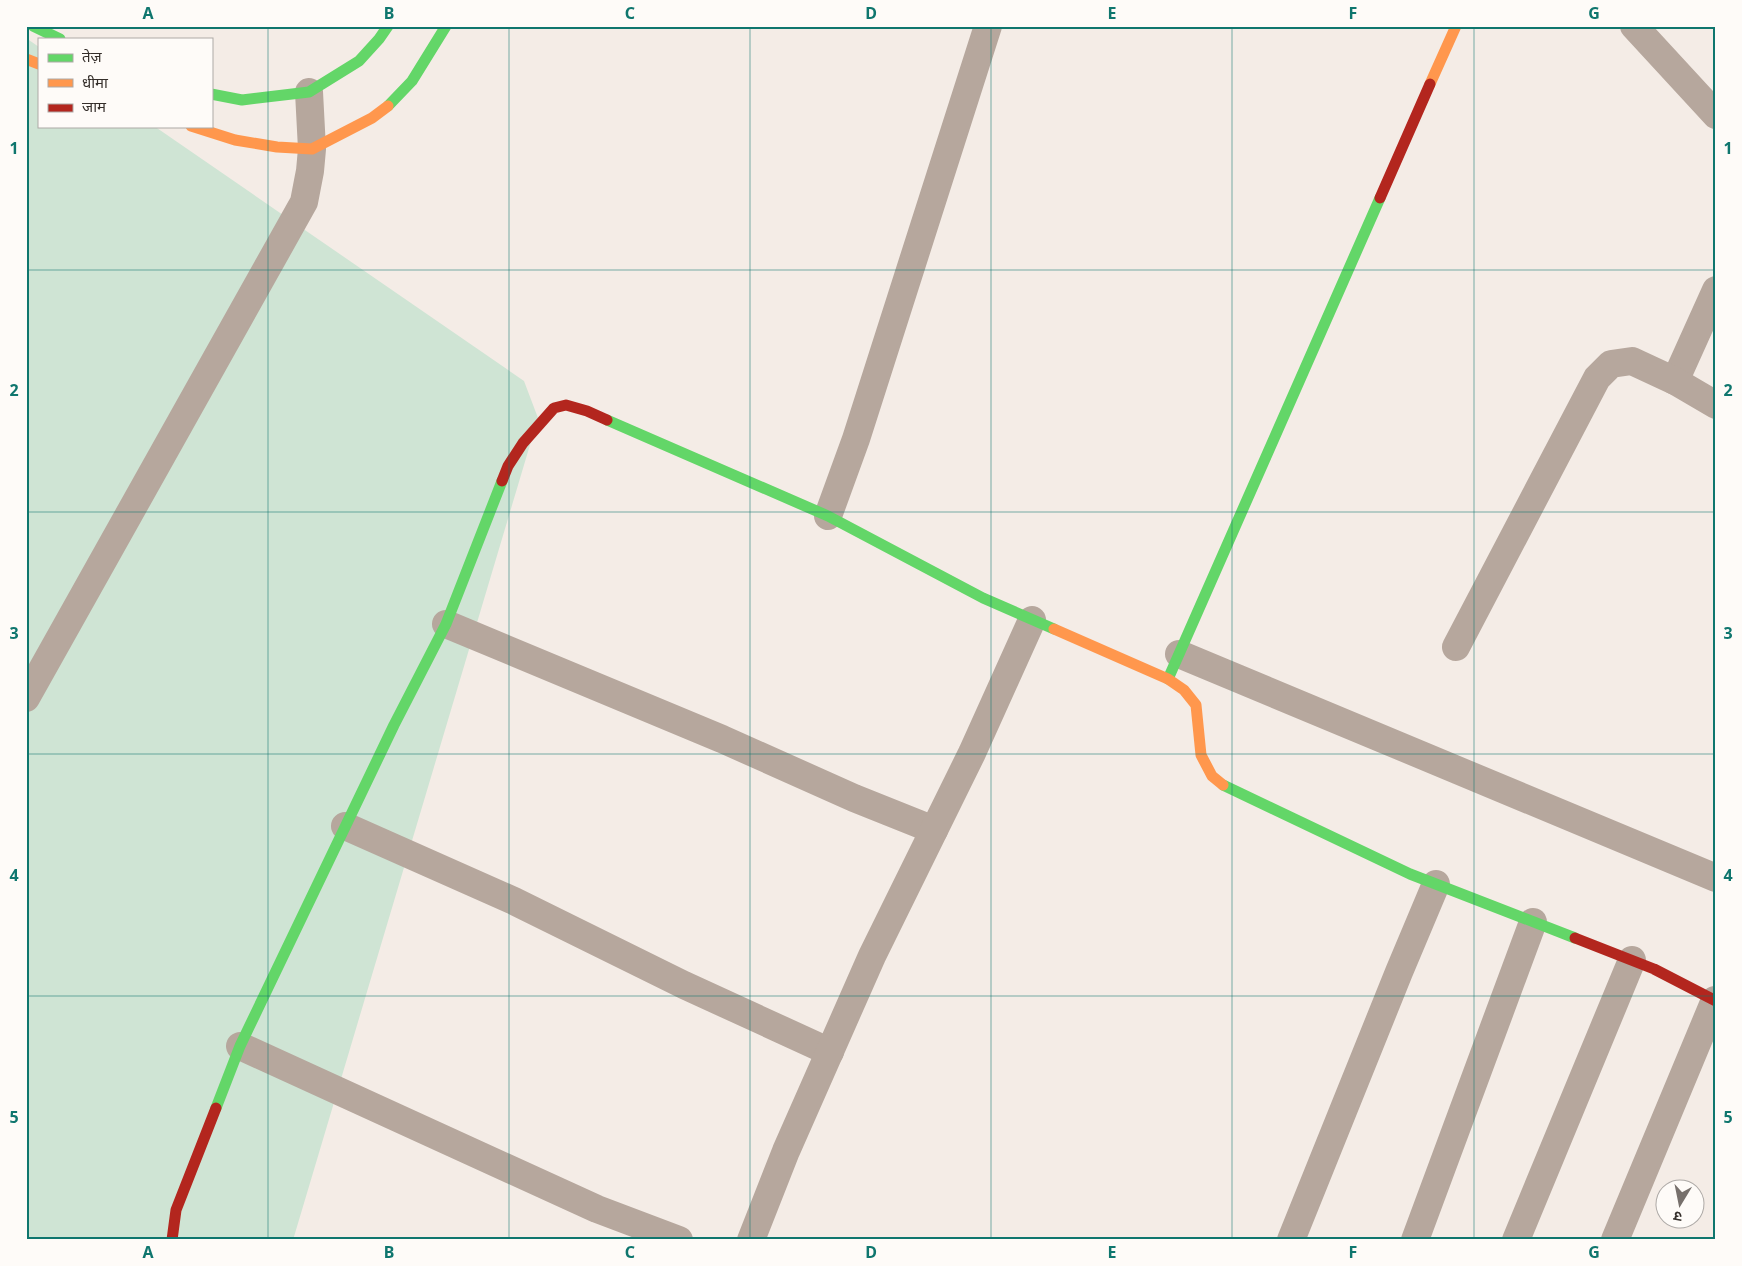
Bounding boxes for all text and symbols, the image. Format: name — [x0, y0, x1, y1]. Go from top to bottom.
text: A — [142, 2, 154, 24]
text: B — [384, 2, 394, 24]
text: C — [625, 2, 635, 24]
text: D — [865, 2, 877, 24]
text: E — [1108, 2, 1117, 24]
text: F — [1349, 2, 1357, 24]
text: G — [1588, 2, 1600, 24]
legend — [38, 38, 212, 128]
text: तेज़ — [82, 46, 103, 66]
text: धीमा — [82, 72, 109, 92]
text: जाम — [82, 96, 107, 116]
text: 1 — [9, 137, 19, 159]
text: 1 — [1723, 137, 1733, 159]
text: 2 — [9, 379, 19, 401]
text: 2 — [1723, 379, 1733, 401]
text: 3 — [9, 622, 19, 644]
text: 3 — [1723, 622, 1733, 644]
text: 4 — [9, 864, 19, 886]
text: 4 — [1723, 864, 1733, 886]
text: 5 — [9, 1106, 19, 1128]
text: 5 — [1723, 1106, 1733, 1128]
north arrow — [1654, 1178, 1704, 1228]
text: उ — [1671, 1207, 1683, 1227]
text: A — [142, 1241, 154, 1263]
text: B — [384, 1241, 394, 1263]
text: C — [625, 1241, 635, 1263]
text: D — [865, 1241, 877, 1263]
text: E — [1108, 1241, 1117, 1263]
text: F — [1349, 1241, 1357, 1263]
text: G — [1588, 1241, 1600, 1263]

